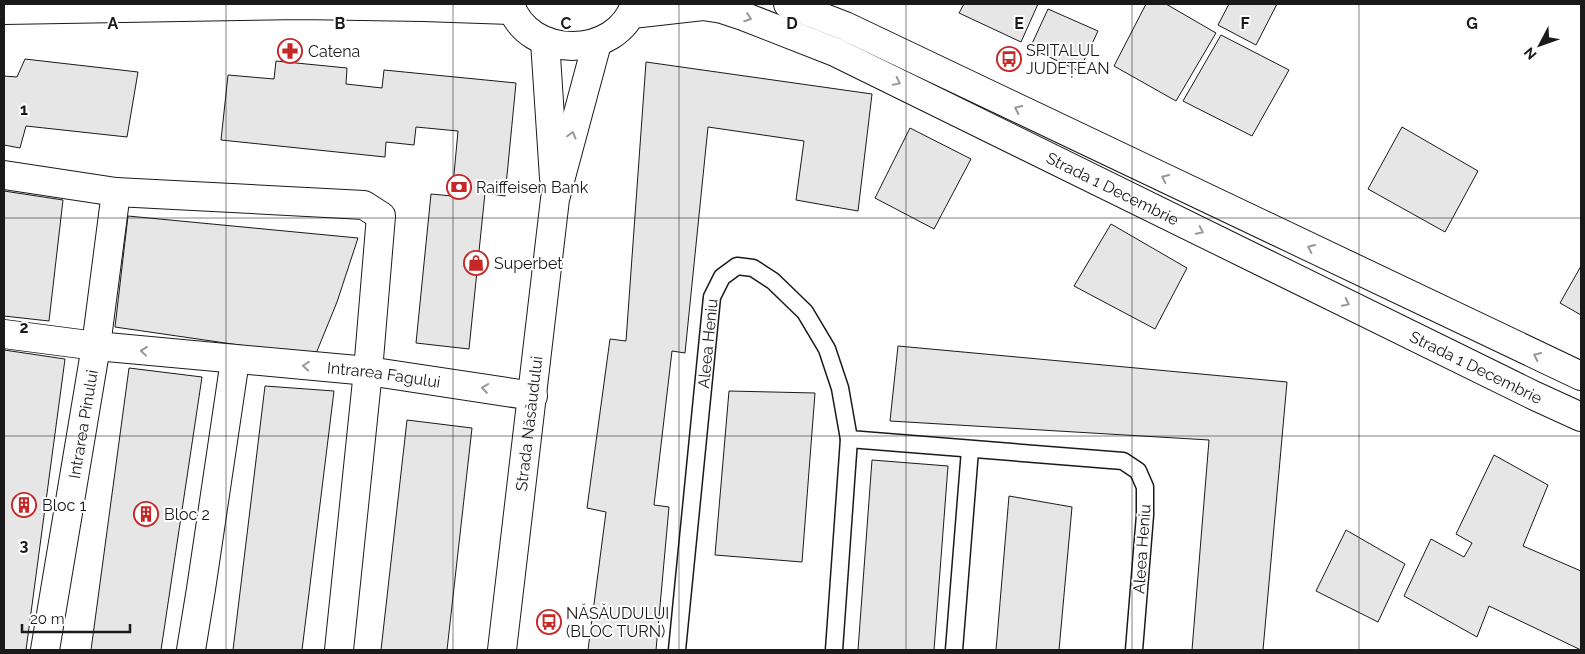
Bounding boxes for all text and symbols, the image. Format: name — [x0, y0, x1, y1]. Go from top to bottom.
one-way arrow — [744, 12, 752, 22]
text: A — [108, 14, 119, 33]
text: B — [335, 14, 346, 33]
text: C — [561, 14, 572, 33]
text: D — [786, 14, 798, 33]
text: E — [1014, 14, 1024, 33]
text: F — [1240, 14, 1250, 33]
text: G — [1466, 14, 1478, 33]
north arrow — [1515, 20, 1565, 70]
pharmacy icon: Catena — [277, 38, 303, 64]
place label: SPITALUL JUDEȚEAN — [1026, 41, 1110, 78]
place label: Catena — [308, 42, 360, 61]
text: N — [1521, 44, 1540, 63]
bus stop icon: SPITALUL JUDEȚEAN — [996, 46, 1022, 72]
one-way arrow — [892, 76, 901, 86]
text: 1 — [20, 100, 28, 119]
one-way arrow — [1014, 104, 1023, 115]
one-way arrow — [567, 131, 577, 140]
street label: Strada 1 Decembrie — [1043, 148, 1182, 229]
bank icon: Raiffeisen Bank — [446, 174, 472, 200]
one-way arrow — [1161, 175, 1170, 185]
place label: Raiffeisen Bank — [476, 178, 589, 197]
one-way arrow — [1195, 225, 1204, 236]
one-way arrow — [1307, 244, 1316, 255]
shop icon: Superbet — [463, 250, 489, 276]
place label: Superbet — [494, 254, 563, 273]
one-way arrow — [1341, 297, 1350, 307]
street label: Aleea Heniu — [693, 298, 721, 389]
text: 2 — [19, 318, 29, 337]
street label: Strada 1 Decembrie — [1407, 327, 1545, 408]
one-way arrow — [140, 346, 148, 357]
one-way arrow — [1533, 352, 1542, 362]
street label: Strada Năsăudului — [511, 355, 546, 492]
street label: Intrarea Fagului — [326, 358, 442, 391]
one-way arrow — [302, 361, 310, 372]
street label: Intrarea Pinului — [64, 368, 101, 480]
one-way arrow — [480, 384, 489, 394]
building icon: Bloc 1 — [11, 492, 37, 518]
place label: Bloc 1 — [42, 496, 86, 515]
building icon: Bloc 2 — [133, 501, 159, 527]
street label: Aleea Heniu — [1129, 503, 1155, 595]
place label: Bloc 2 — [164, 505, 210, 524]
text: 3 — [20, 536, 29, 555]
scale bar — [22, 602, 130, 634]
place label: NĂSĂUDULUI (BLOC TURN) — [566, 603, 669, 641]
bus stop icon: NĂSĂUDULUI (BLOC TURN) — [536, 609, 562, 635]
text: 20 m — [30, 610, 65, 628]

